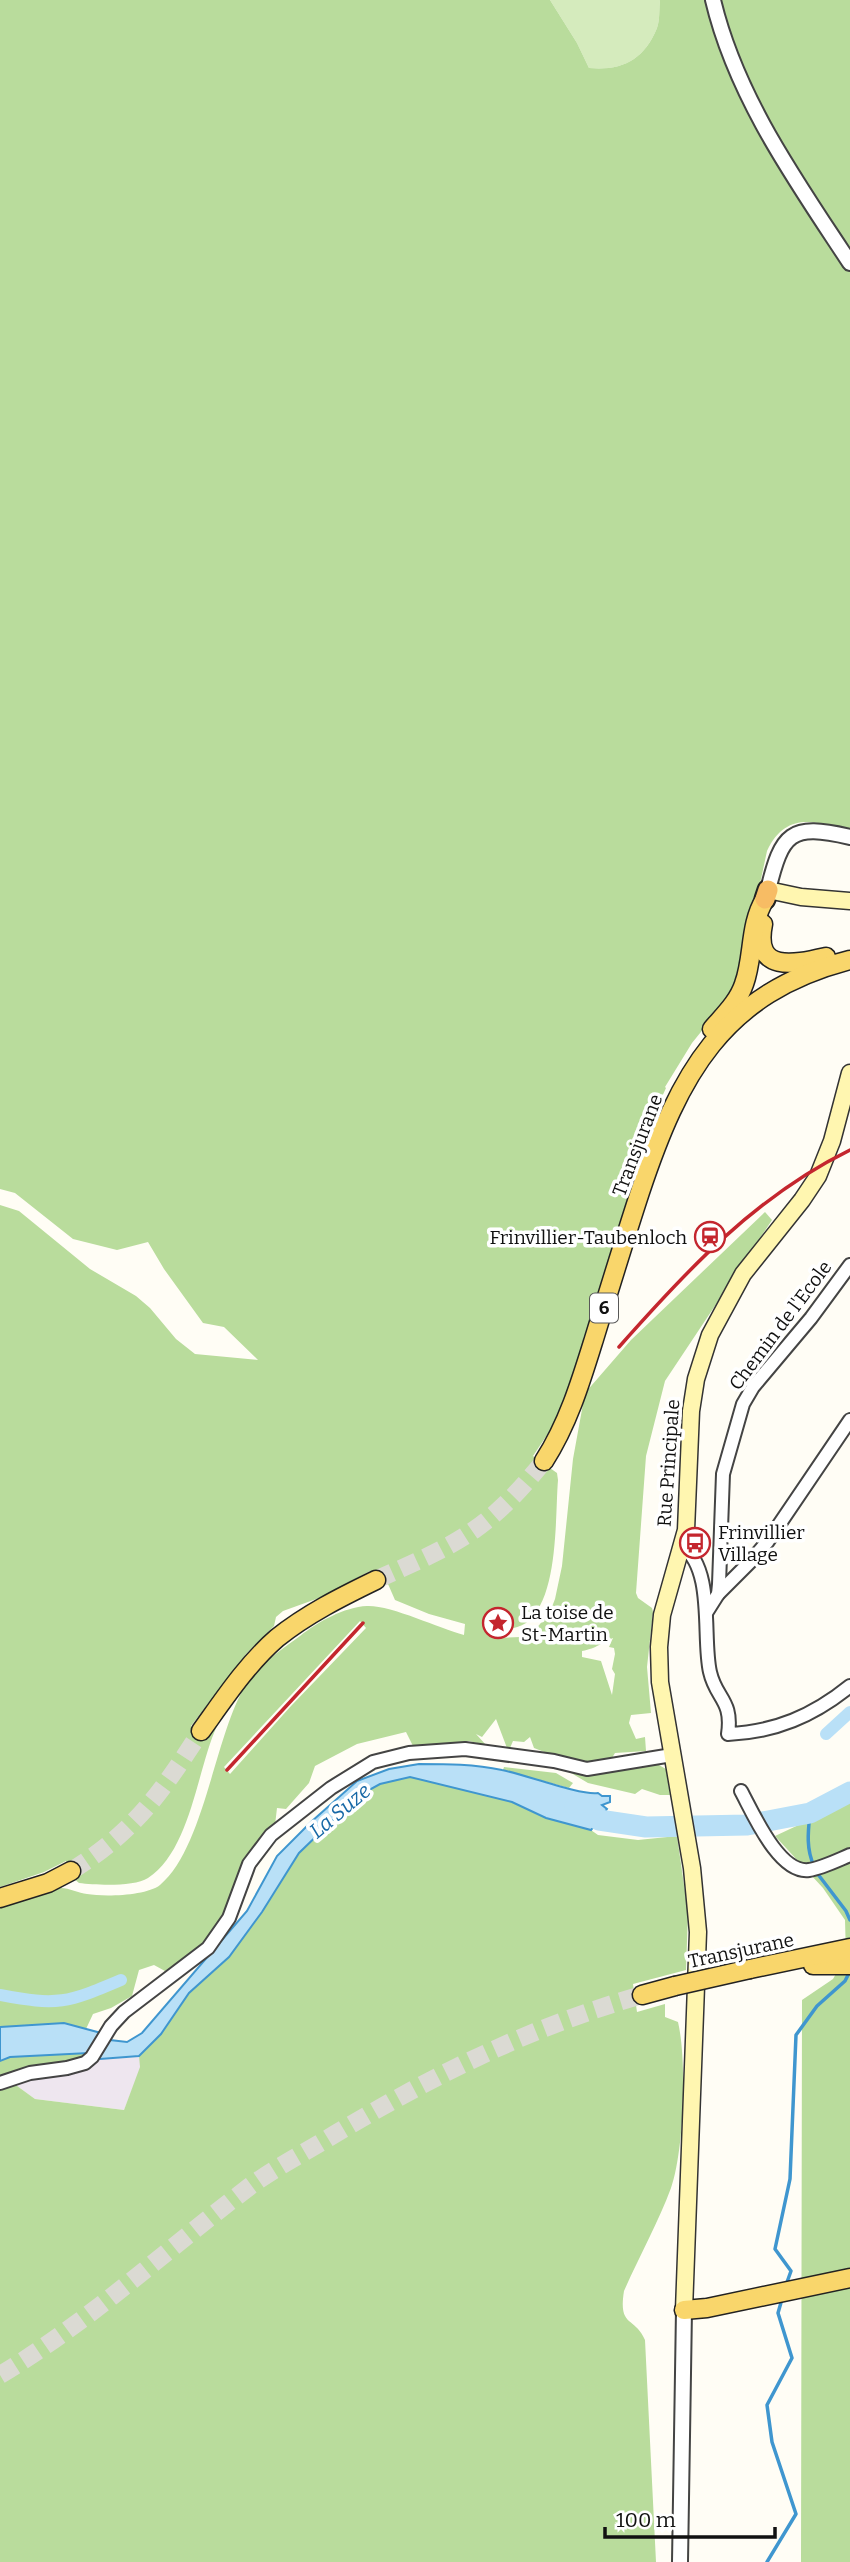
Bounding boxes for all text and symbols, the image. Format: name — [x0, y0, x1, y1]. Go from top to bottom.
street label: Transjurane — [607, 1091, 667, 1199]
station icon: Frinvillier-Taubenloch — [693, 1220, 727, 1254]
place label: Frinvillier-Taubenloch — [489, 1226, 687, 1249]
street label: Chemin de l'Ecole — [724, 1256, 837, 1395]
road number: 6 — [590, 1294, 618, 1322]
street label: Rue Principale — [653, 1398, 684, 1528]
place label: Frinvillier Village — [718, 1521, 805, 1566]
bus stop icon: Frinvillier Village — [678, 1526, 712, 1560]
place label: La toise de St-Martin — [521, 1601, 614, 1646]
place icon: La toise de St-Martin — [481, 1606, 515, 1640]
water label: La Suze — [304, 1778, 376, 1844]
street label: Transjurane — [686, 1928, 796, 1973]
scale bar — [605, 2496, 775, 2540]
text: 100 m — [616, 2507, 676, 2533]

